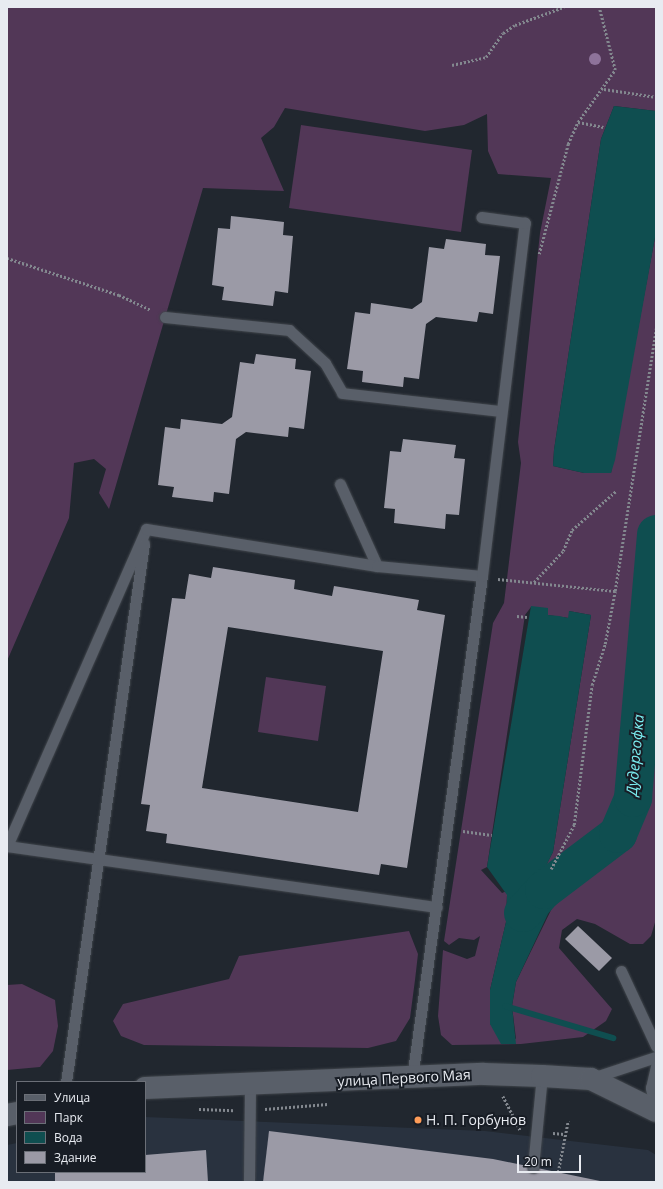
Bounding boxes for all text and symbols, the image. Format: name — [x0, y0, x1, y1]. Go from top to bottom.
water label: Дудергофка — [622, 713, 648, 797]
street label: улица Первого Мая — [337, 1066, 471, 1090]
legend — [16, 1081, 146, 1173]
text: Улица — [54, 1089, 90, 1106]
text: Парк — [54, 1109, 83, 1126]
place label: Н. П. Горбунов — [426, 1112, 526, 1128]
marker: Н. П. Горбунов — [413, 1115, 423, 1125]
text: Вода — [54, 1129, 83, 1146]
scale bar — [519, 1147, 583, 1173]
text: Здание — [54, 1149, 97, 1166]
text: 20 m — [524, 1153, 552, 1170]

